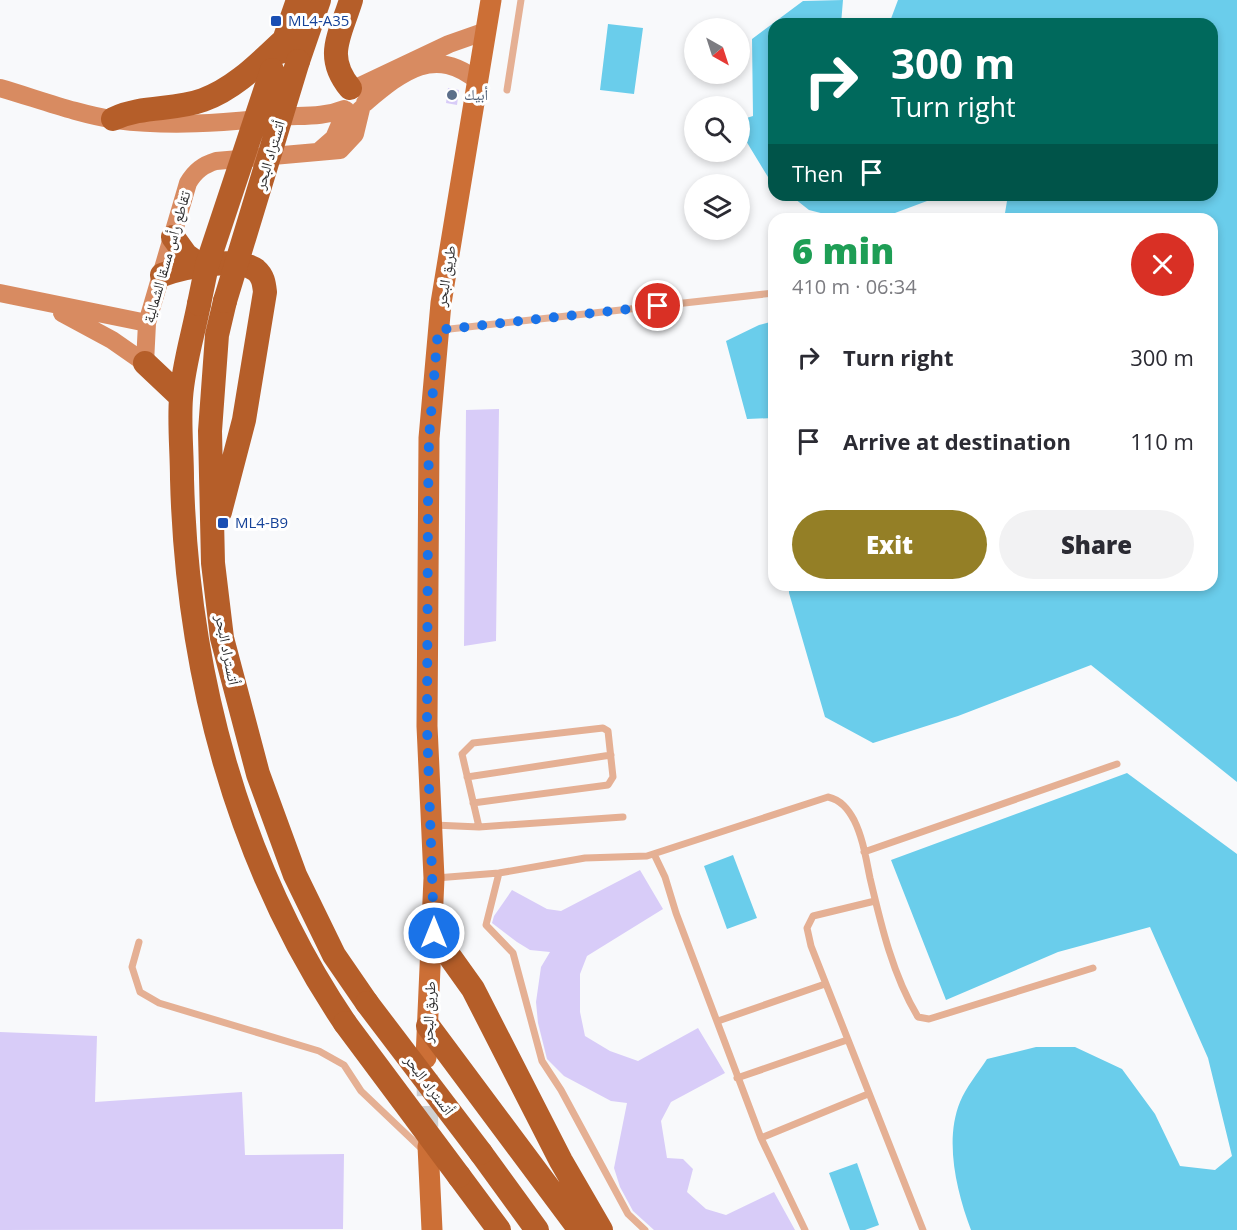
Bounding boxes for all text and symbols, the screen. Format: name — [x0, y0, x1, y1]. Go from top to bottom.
place label: ML4-A35 — [288, 10, 349, 30]
marker: ML4-A35 — [269, 14, 283, 28]
north arrow — [684, 18, 750, 84]
map controls — [684, 18, 750, 240]
text: 300 m — [891, 34, 1015, 91]
icon: right — [792, 42, 870, 120]
place label: أبيك — [464, 84, 488, 104]
marker: أبيك — [445, 88, 459, 102]
text: Turn right — [891, 88, 1016, 125]
button: search — [684, 96, 750, 162]
street label: أتستراد البحر — [249, 118, 289, 193]
icon: arrive — [855, 156, 888, 189]
text: Then — [792, 158, 843, 188]
button: layers — [684, 174, 750, 240]
street label: تقاطع رأس مسقا الشمالية — [138, 188, 196, 325]
text: 6 min — [792, 226, 894, 275]
button: close — [1131, 233, 1194, 296]
street label: طريق البحر — [430, 244, 461, 309]
text: 410 m · 06:34 — [792, 273, 917, 300]
pin — [632, 280, 683, 331]
icon: arrive — [641, 289, 674, 322]
icon: right — [792, 341, 825, 374]
text: Turn right — [843, 342, 954, 372]
text: 300 m — [1130, 342, 1194, 372]
icon: arrive — [792, 425, 825, 458]
text: Arrive at destination — [843, 426, 1071, 456]
text: 110 m — [1130, 426, 1194, 456]
button: Exit — [792, 510, 987, 579]
button: Share — [999, 510, 1194, 579]
place label: ML4-B9 — [235, 512, 288, 532]
marker: ML4-B9 — [216, 516, 230, 530]
street label: أتستراد البحر — [211, 612, 245, 687]
position arrow — [402, 901, 466, 965]
street label: طريق البحر — [416, 980, 441, 1044]
street label: أتستراد البحر — [400, 1049, 459, 1119]

